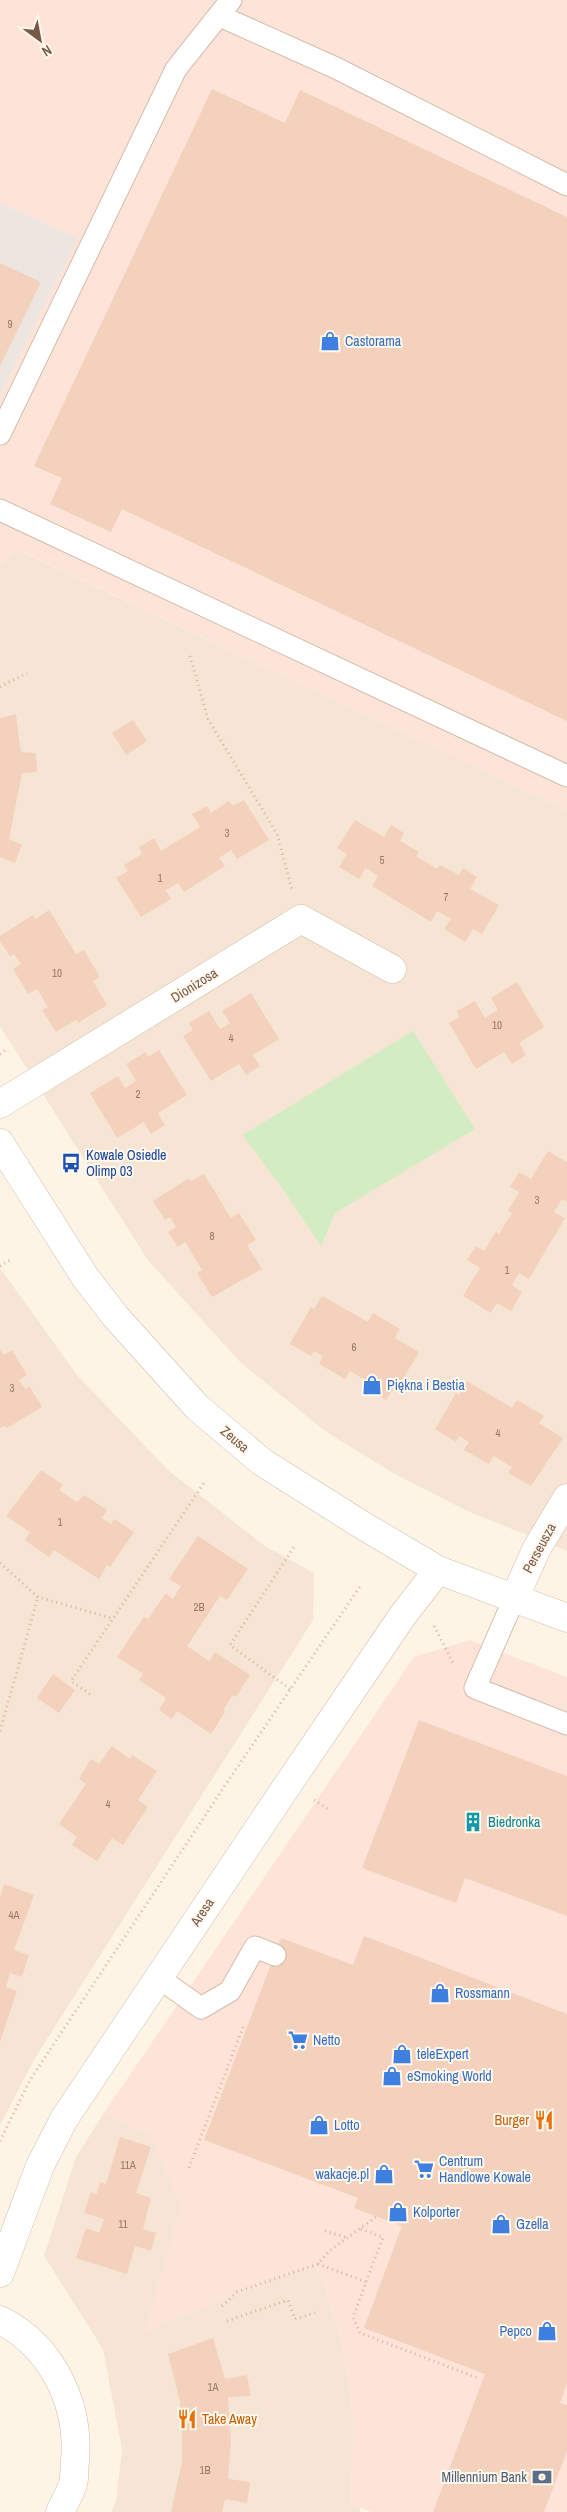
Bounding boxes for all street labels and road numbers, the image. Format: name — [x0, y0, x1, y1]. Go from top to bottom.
street label: Dionizosa — [167, 963, 221, 1006]
street label: Zeusa — [217, 1422, 253, 1457]
street label: Perseusza — [518, 1519, 560, 1576]
street label: Aresa — [186, 1894, 218, 1930]

